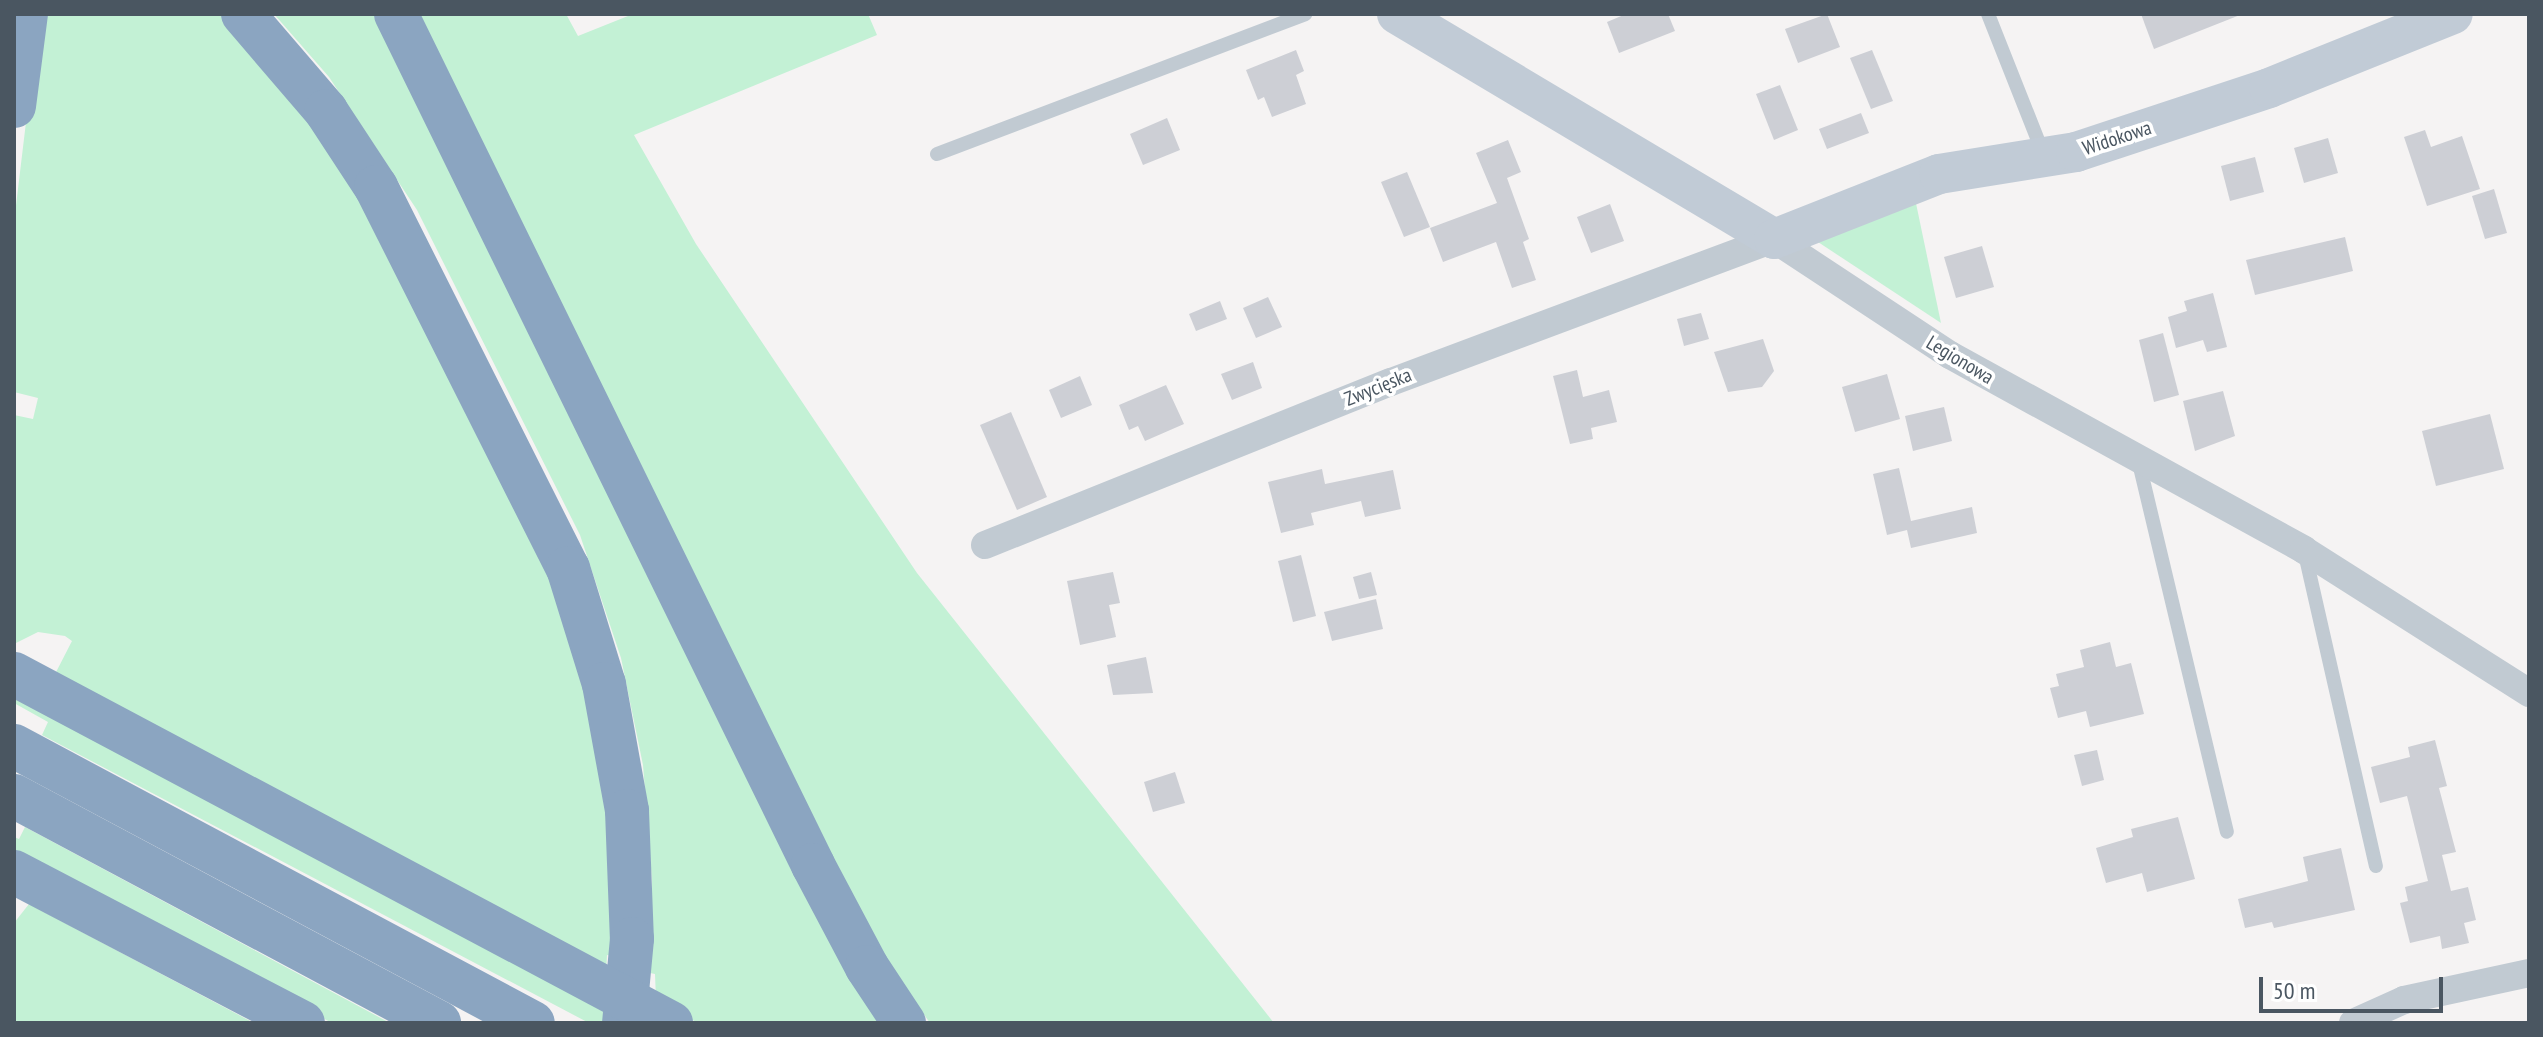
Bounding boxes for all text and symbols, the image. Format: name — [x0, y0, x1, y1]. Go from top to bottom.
street label: Widokowa — [2080, 116, 2154, 160]
street label: Legionowa — [1922, 331, 1998, 389]
street label: Zwycięska — [1341, 363, 1415, 411]
scale bar — [2263, 961, 2447, 1011]
text: 50 m — [2273, 975, 2315, 1006]

